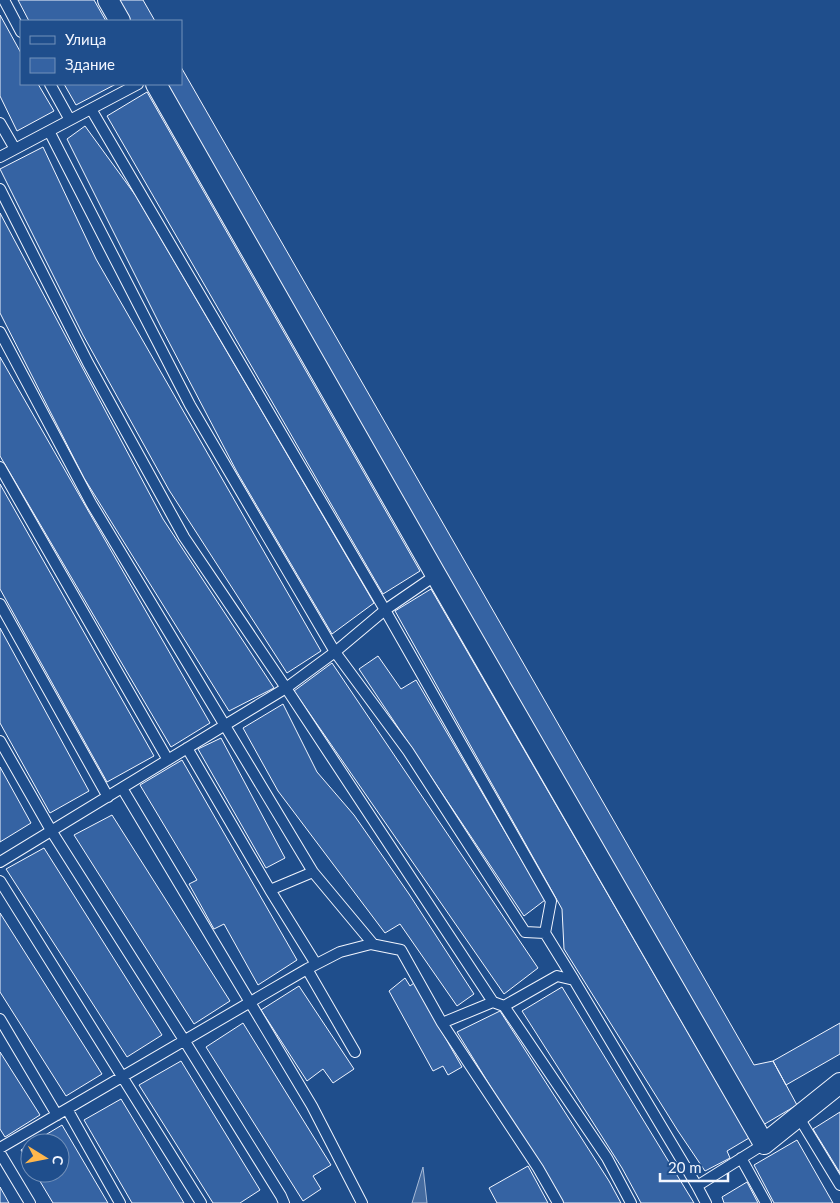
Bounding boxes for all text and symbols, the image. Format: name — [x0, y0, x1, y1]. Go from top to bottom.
legend — [20, 20, 182, 85]
text: Улица — [65, 30, 106, 48]
text: Здание — [65, 55, 115, 73]
north arrow — [20, 1133, 70, 1183]
scale bar — [660, 1150, 728, 1182]
text: С — [49, 1154, 67, 1167]
text: 20 m — [668, 1158, 702, 1176]

